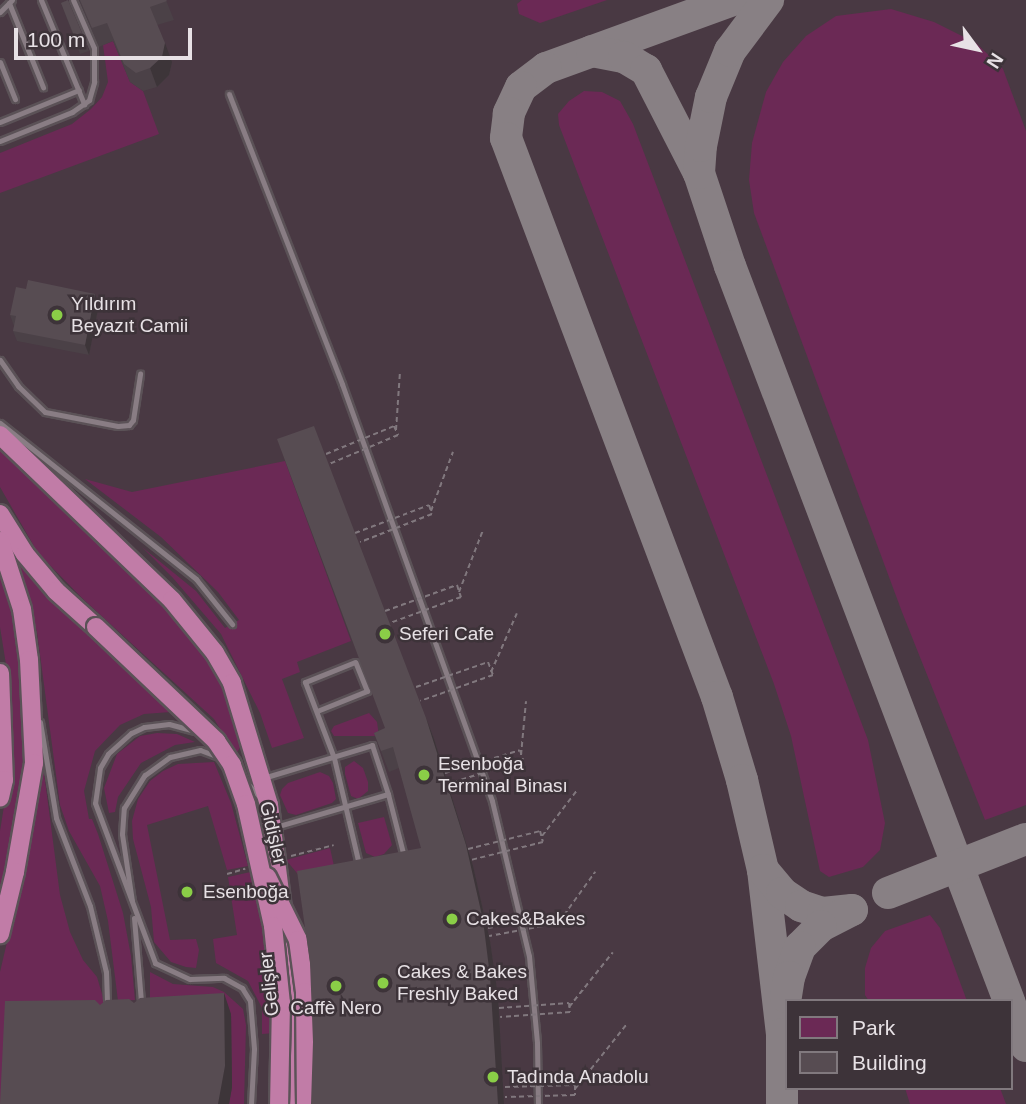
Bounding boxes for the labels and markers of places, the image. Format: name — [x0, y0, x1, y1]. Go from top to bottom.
place label: Yıldırım Beyazıt Camii — [71, 293, 188, 337]
marker: Yıldırım Beyazıt Camii — [49, 307, 65, 323]
place label: Seferi Cafe — [399, 623, 494, 645]
marker: Seferi Cafe — [377, 626, 393, 642]
place label: Esenboğa Terminal Binası — [438, 753, 568, 797]
marker: Esenboğa Terminal Binası — [416, 767, 432, 783]
place label: Esenboğa — [203, 881, 289, 903]
marker: Esenboğa — [177, 882, 197, 902]
place label: Cakes&Bakes — [466, 908, 585, 930]
marker: Cakes&Bakes — [444, 911, 460, 927]
place label: Cakes & Bakes Freshly Baked — [397, 961, 527, 1005]
marker: Cakes & Bakes Freshly Baked — [375, 975, 391, 991]
marker: Caffè Nero — [328, 978, 344, 994]
place label: Caffè Nero — [290, 997, 382, 1019]
place label: Tadında Anadolu — [507, 1066, 650, 1088]
marker: Tadında Anadolu — [485, 1069, 501, 1085]

